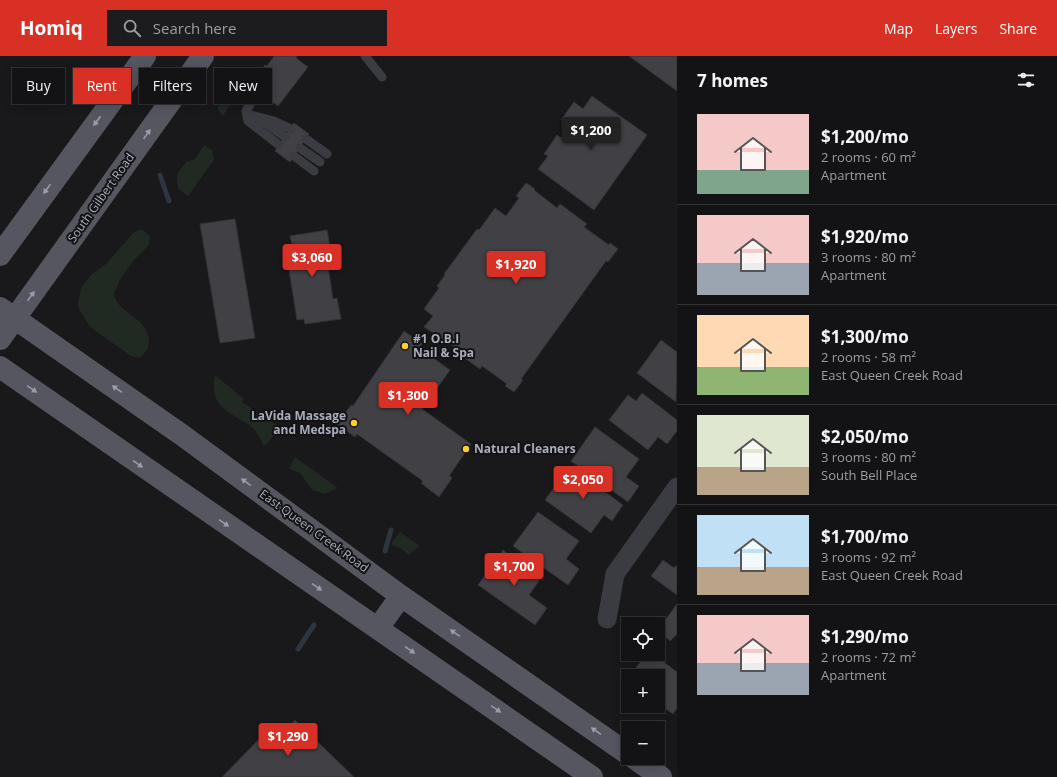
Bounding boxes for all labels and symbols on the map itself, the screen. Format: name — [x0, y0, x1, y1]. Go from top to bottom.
one-way arrow — [93, 116, 101, 126]
pin: $1,200 — [558, 117, 624, 151]
one-way arrow — [143, 128, 151, 139]
street label: South Gilbert Road — [63, 150, 138, 246]
one-way arrow — [43, 184, 51, 195]
pin: $3,060 — [279, 244, 345, 278]
pin: $1,920 — [483, 251, 549, 285]
one-way arrow — [27, 291, 35, 302]
place label: #1 O.B.I Nail & Spa — [413, 330, 474, 361]
marker: #1 O.B.I Nail & Spa — [400, 341, 410, 351]
pin: $1,300 — [375, 382, 441, 416]
one-way arrow — [27, 385, 37, 393]
one-way arrow — [111, 385, 122, 393]
place label: LaVida Massage and Medspa — [251, 407, 346, 438]
marker: LaVida Massage and Medspa — [349, 418, 359, 428]
place label: Natural Cleaners — [474, 440, 576, 457]
marker: Natural Cleaners — [461, 444, 471, 454]
one-way arrow — [133, 460, 144, 468]
pin: $2,050 — [550, 466, 616, 500]
one-way arrow — [240, 478, 251, 486]
street label: East Queen Creek Road — [256, 485, 372, 576]
one-way arrow — [219, 519, 229, 527]
pin: $1,700 — [481, 553, 547, 587]
one-way arrow — [312, 583, 322, 591]
one-way arrow — [450, 629, 460, 637]
one-way arrow — [405, 646, 416, 654]
one-way arrow — [491, 705, 502, 713]
pin: $1,290 — [255, 723, 321, 757]
one-way arrow — [591, 727, 601, 735]

